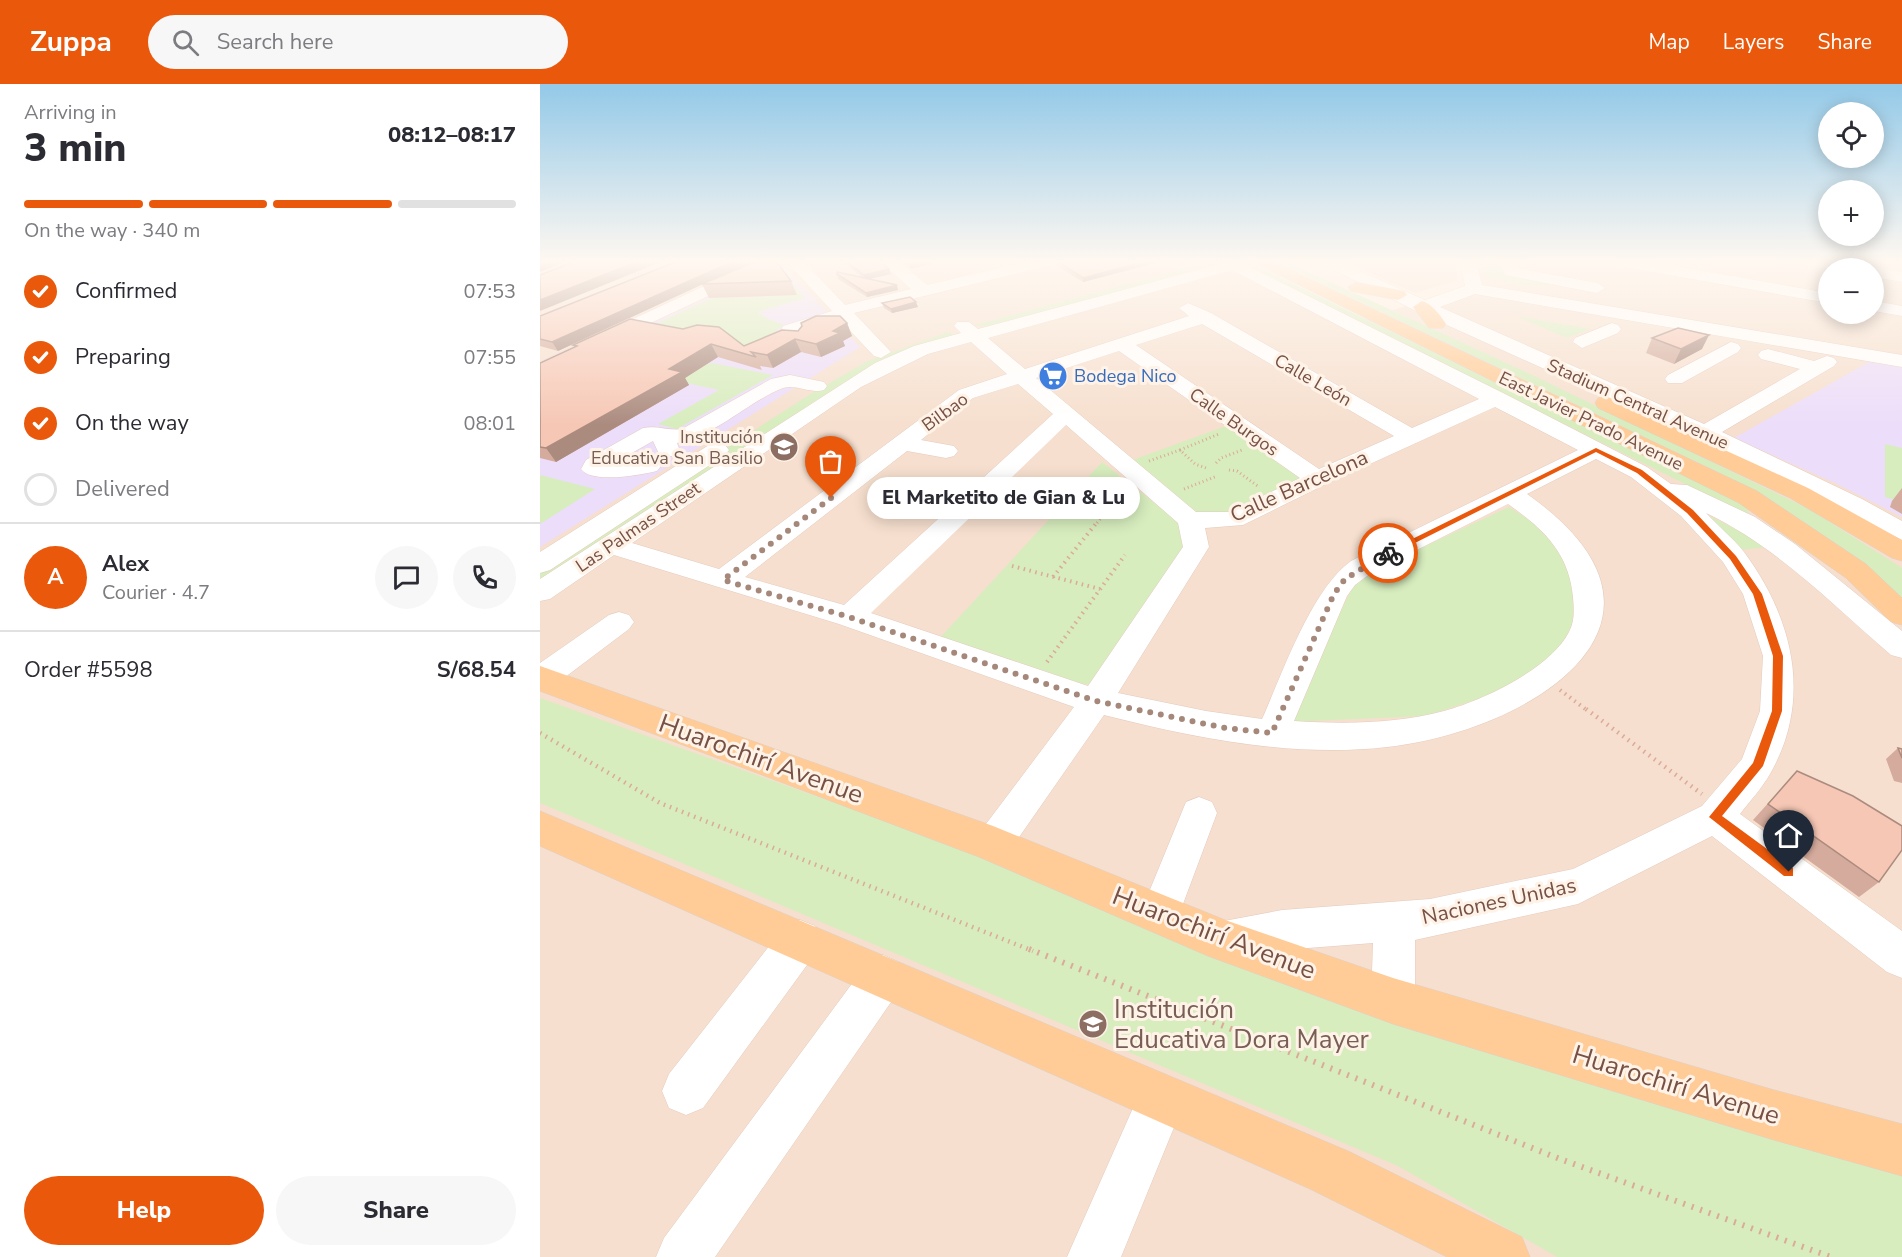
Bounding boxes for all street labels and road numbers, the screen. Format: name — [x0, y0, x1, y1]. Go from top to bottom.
street label: Calle León — [1270, 348, 1356, 412]
street label: Stadium Central Avenue — [1543, 353, 1733, 455]
street label: East Javier Prado Avenue — [1495, 366, 1687, 476]
street label: Calle Burgos — [1185, 382, 1283, 462]
street label: Bilbao — [917, 387, 973, 437]
street label: Calle Barcelona — [1226, 443, 1372, 529]
street label: Las Palmas Street — [571, 476, 706, 578]
street label: Huarochirí Avenue — [654, 706, 868, 812]
street label: Naciones Unidas — [1419, 871, 1579, 931]
street label: Huarochirí Avenue — [1107, 878, 1321, 988]
street label: Huarochirí Avenue — [1568, 1037, 1784, 1133]

